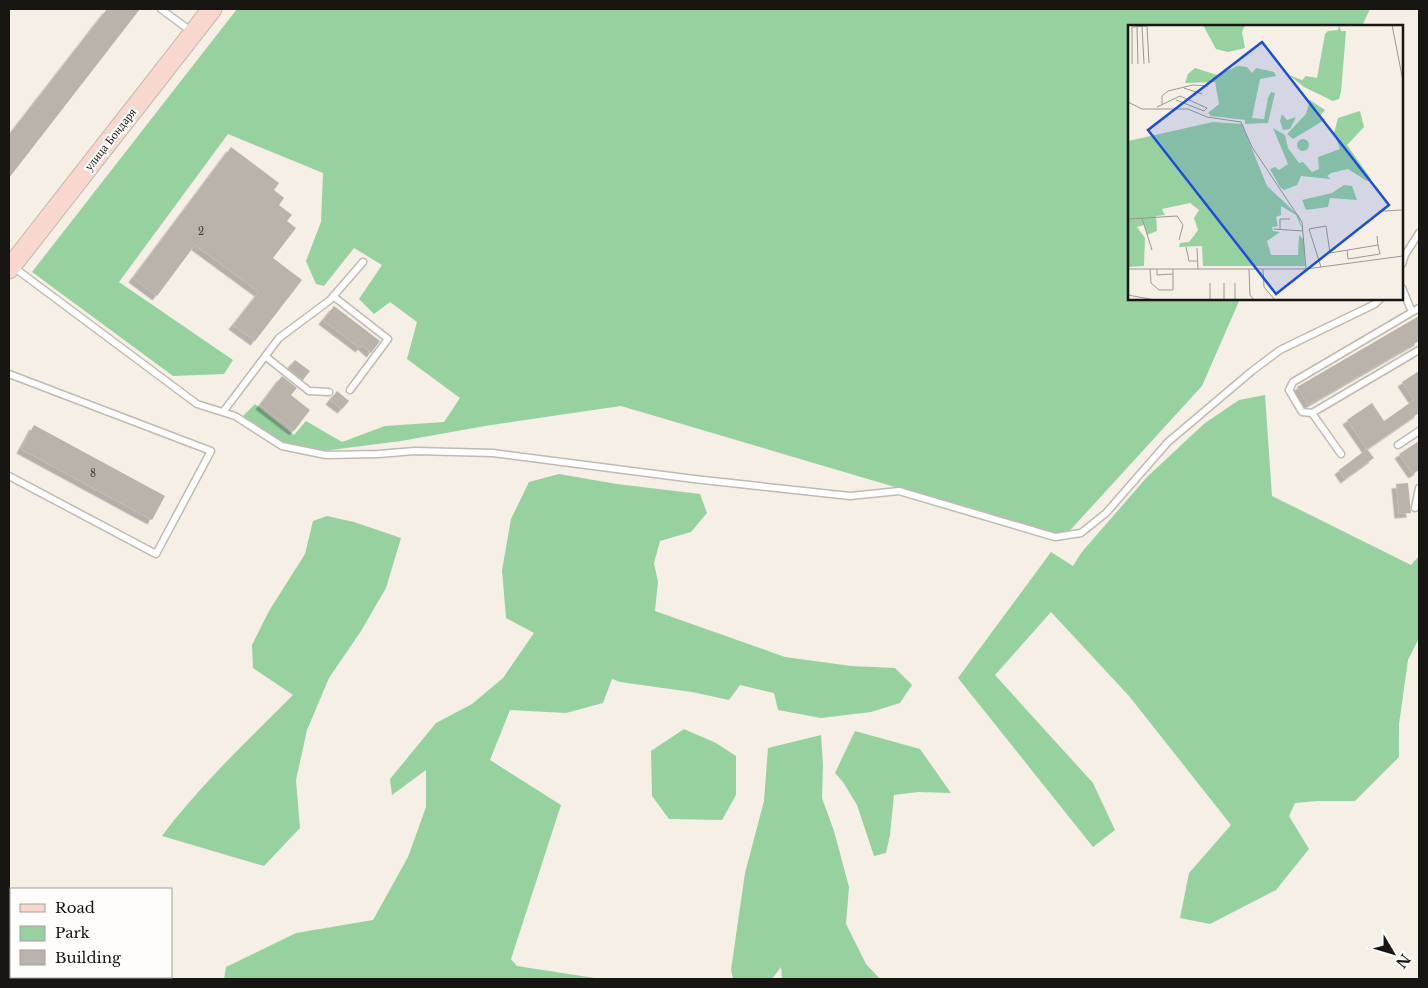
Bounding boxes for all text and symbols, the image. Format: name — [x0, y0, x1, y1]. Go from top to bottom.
inset map — [1128, 25, 1403, 300]
street label: улица Бондаря — [81, 104, 139, 173]
house number: 2 — [198, 225, 204, 238]
house number: 8 — [90, 467, 96, 480]
legend — [10, 888, 172, 978]
text: Road — [55, 898, 95, 917]
text: Park — [55, 923, 91, 942]
north arrow — [1368, 928, 1418, 978]
text: Building — [55, 948, 122, 967]
text: N — [1392, 950, 1414, 972]

